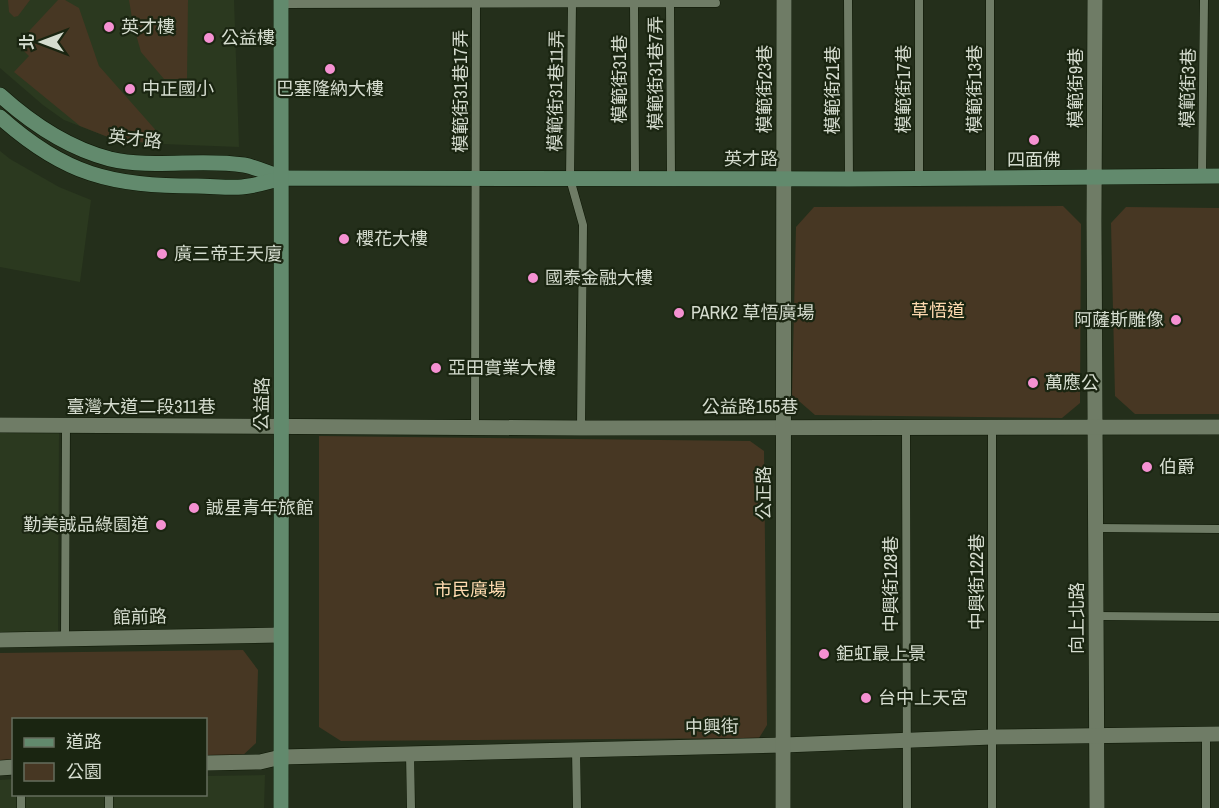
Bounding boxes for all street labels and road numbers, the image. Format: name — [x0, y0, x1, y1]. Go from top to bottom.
street label: 模範街31巷7弄 — [643, 16, 668, 130]
street label: 模範街31巷17弄 — [448, 30, 473, 152]
street label: 模範街31巷11弄 — [542, 30, 569, 152]
street label: 模範街31巷 — [607, 35, 632, 123]
street label: 模範街23巷 — [752, 45, 777, 133]
street label: 模範街17巷 — [891, 45, 916, 133]
street label: 模範街13巷 — [962, 45, 987, 133]
street label: 模範街21巷 — [820, 46, 845, 134]
street label: 模範街9巷 — [1063, 48, 1088, 128]
street label: 模範街3巷 — [1174, 48, 1201, 128]
street label: 英才路 — [107, 123, 163, 154]
street label: 英才路 — [724, 146, 778, 171]
street label: 公益路 — [249, 377, 274, 431]
street label: 臺灣大道二段311巷 — [66, 394, 216, 419]
street label: 公益路155巷 — [702, 394, 798, 419]
street label: 公正路 — [751, 466, 776, 520]
street label: 中興街122巷 — [964, 534, 989, 630]
street label: 中興街128巷 — [878, 536, 903, 632]
street label: 向上北路 — [1064, 582, 1089, 654]
street label: 館前路 — [113, 604, 167, 629]
street label: 中興街 — [685, 714, 739, 739]

